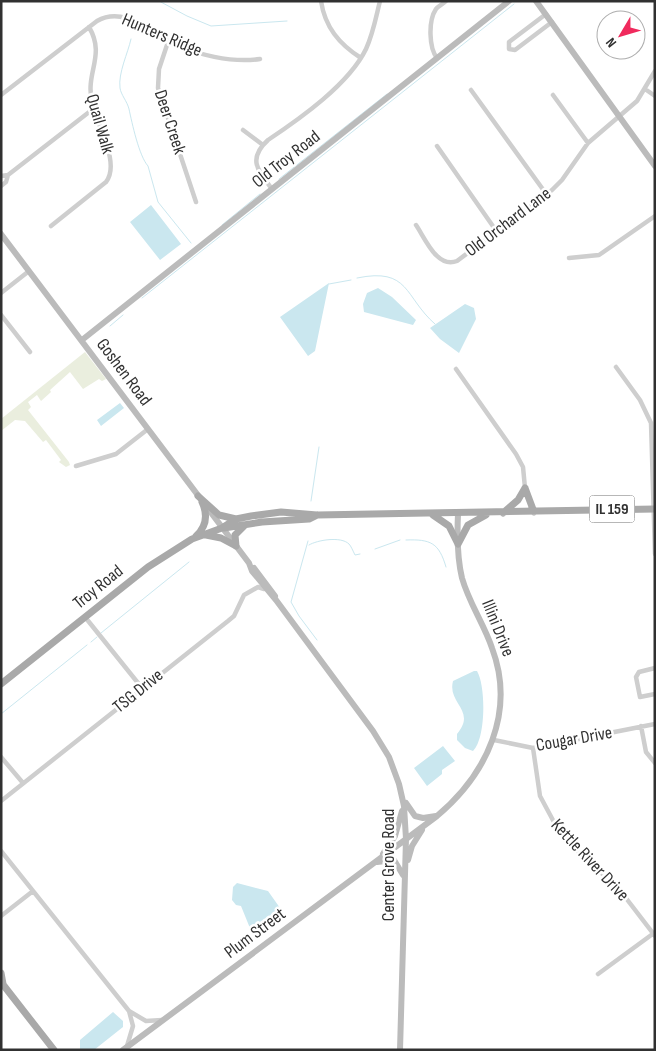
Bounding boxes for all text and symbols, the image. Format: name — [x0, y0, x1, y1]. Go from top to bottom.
street label: Hunters Ridge — [119, 9, 205, 61]
north arrow — [596, 10, 646, 60]
text: N — [602, 35, 620, 51]
street label: Deer Creek — [150, 87, 190, 157]
street label: Quail Walk — [81, 92, 119, 156]
street label: Old Troy Road — [248, 126, 324, 192]
street label: Old Orchard Lane — [461, 183, 555, 261]
street label: Goshen Road — [92, 334, 156, 410]
road number: IL 159 — [590, 496, 634, 522]
street label: Troy Road — [69, 561, 127, 613]
street label: Illini Drive — [477, 597, 519, 659]
street label: TSG Drive — [109, 665, 167, 717]
street label: Cougar Drive — [534, 722, 614, 756]
street label: Center Grove Road — [378, 809, 399, 921]
street label: Kettle River Drive — [547, 815, 633, 905]
street label: Plum Street — [220, 903, 290, 963]

